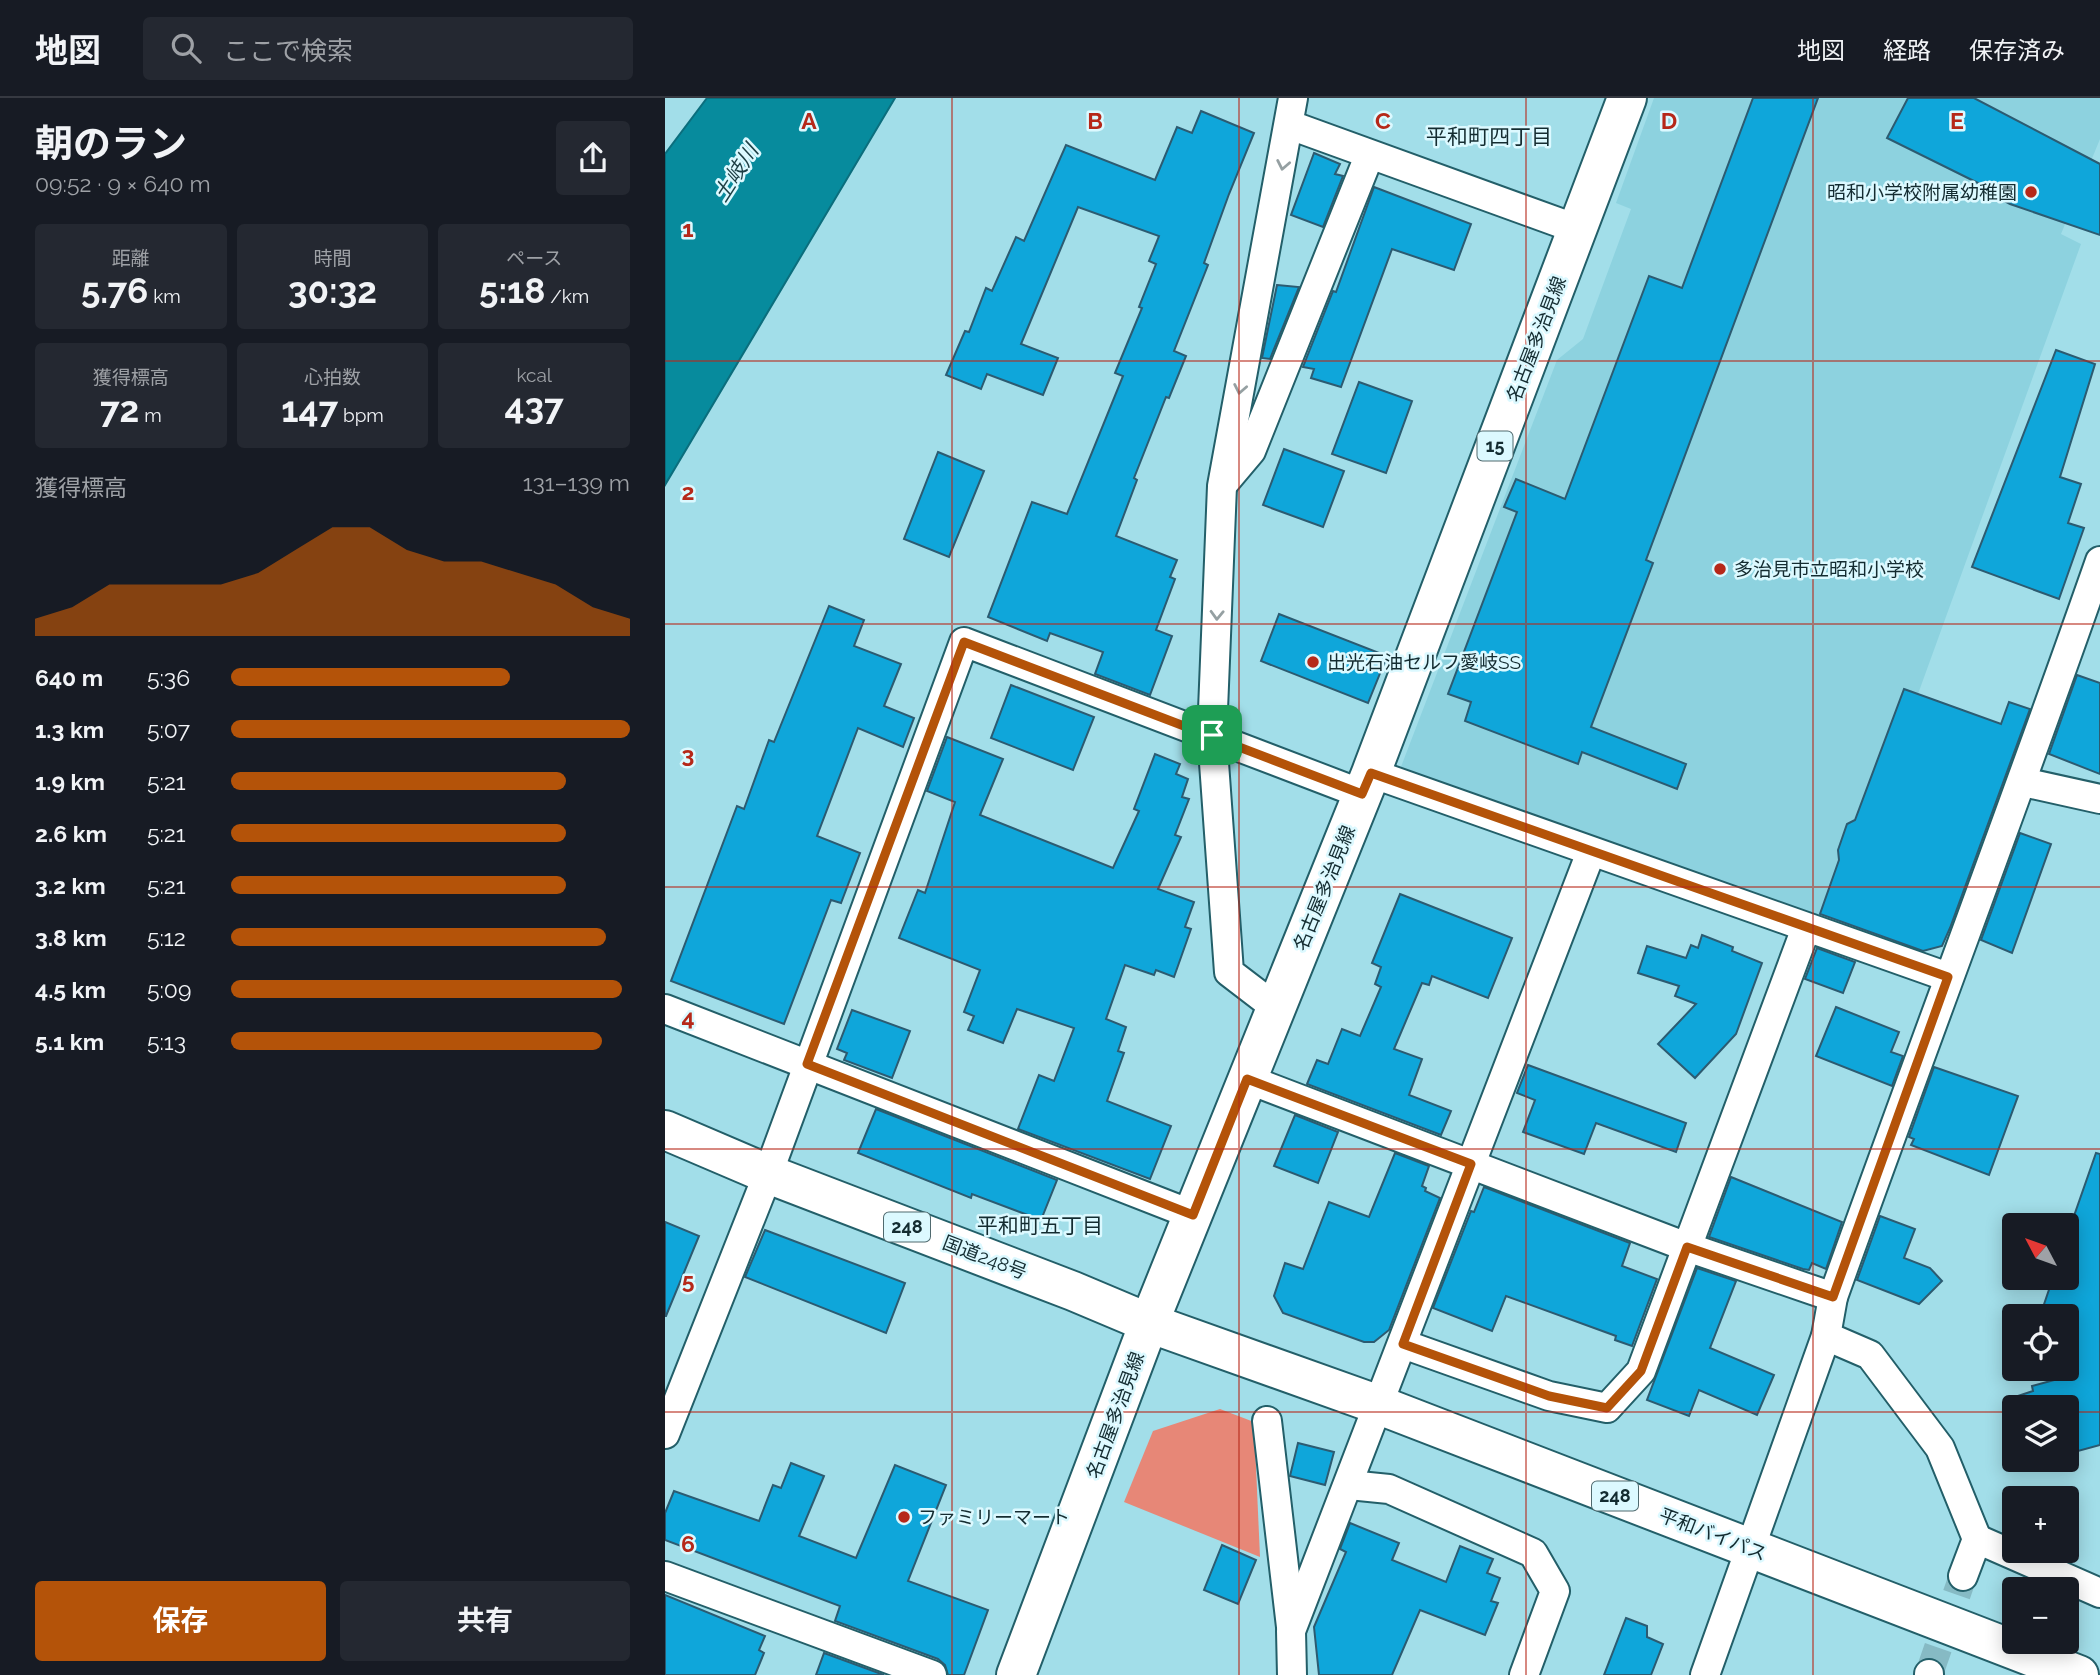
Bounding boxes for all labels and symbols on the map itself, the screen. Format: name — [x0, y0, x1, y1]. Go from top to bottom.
text: A — [801, 107, 817, 134]
text: B — [1087, 107, 1103, 134]
text: C — [1375, 107, 1391, 134]
text: D — [1661, 107, 1677, 134]
text: E — [1950, 107, 1964, 134]
district label: 平和町四丁目 — [1426, 124, 1552, 149]
water label: 土岐川 — [708, 138, 764, 206]
one-way arrow — [1276, 159, 1291, 171]
place label: 昭和小学校附属幼稚園 — [1827, 181, 2017, 203]
marker: 昭和小学校附属幼稚園 — [2023, 184, 2039, 200]
text: 1 — [682, 215, 694, 242]
street label: 名古屋多治見線 — [1502, 273, 1570, 405]
one-way arrow — [1234, 383, 1249, 395]
road number: 15 — [1477, 432, 1513, 460]
text: 2 — [682, 478, 694, 505]
place label: 多治見市立昭和小学校 — [1734, 558, 1924, 580]
marker: 多治見市立昭和小学校 — [1712, 561, 1728, 577]
one-way arrow — [1209, 609, 1224, 620]
place label: 出光石油セルフ愛岐SS — [1327, 651, 1521, 673]
marker: 出光石油セルフ愛岐SS — [1305, 654, 1321, 670]
pin — [1182, 705, 1242, 765]
text: 3 — [682, 741, 694, 768]
street label: 名古屋多治見線 — [1289, 822, 1359, 954]
text: 4 — [681, 1004, 695, 1031]
road number: 248 — [884, 1212, 930, 1242]
district label: 平和町五丁目 — [977, 1213, 1103, 1238]
north arrow — [2002, 1213, 2079, 1290]
street label: 国道248号 — [940, 1231, 1030, 1283]
text: 5 — [682, 1267, 695, 1294]
street label: 名古屋多治見線 — [1082, 1349, 1148, 1481]
road number: 248 — [1592, 1482, 1638, 1511]
street label: 平和バイパス — [1656, 1503, 1770, 1565]
place label: ファミリーマート — [918, 1506, 1070, 1528]
marker: ファミリーマート — [896, 1509, 912, 1525]
text: 6 — [681, 1530, 695, 1557]

